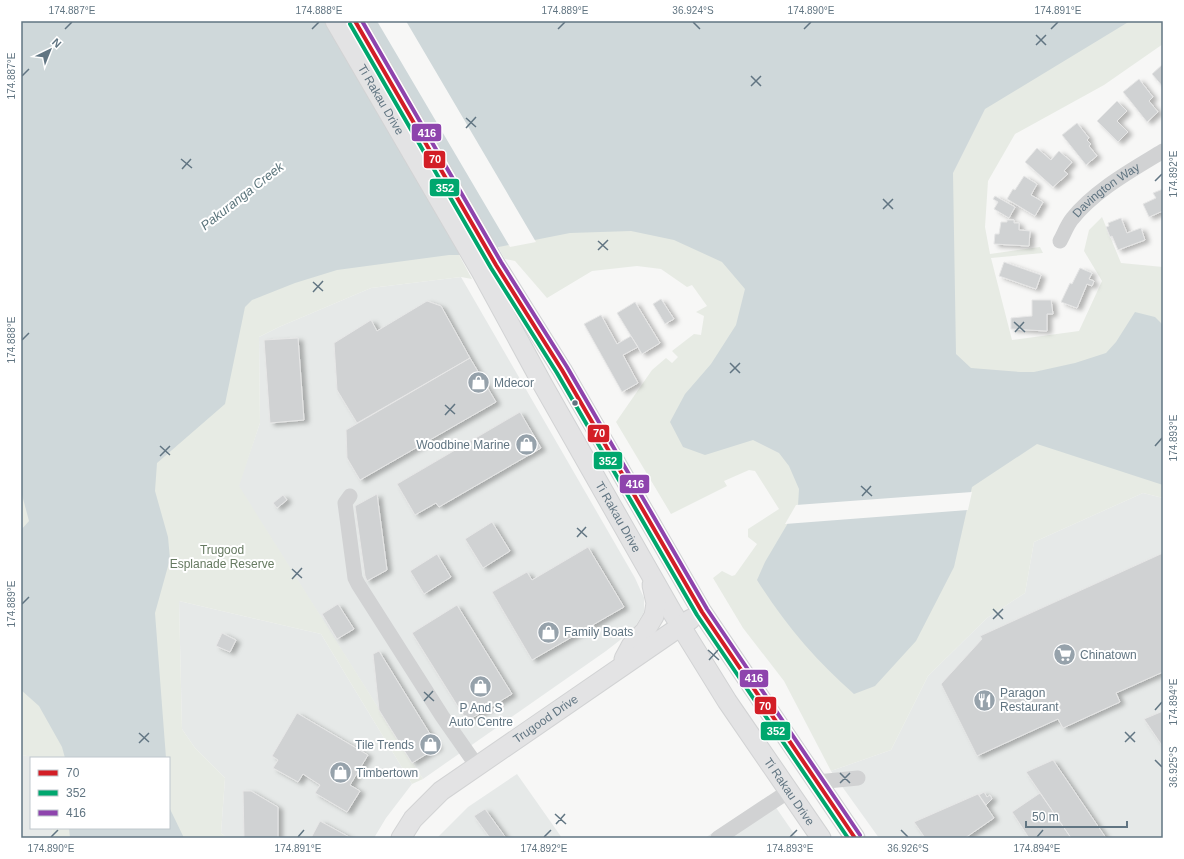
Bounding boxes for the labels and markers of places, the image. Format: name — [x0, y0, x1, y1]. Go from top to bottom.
shop icon: Mdecor — [466, 370, 492, 396]
place label: Mdecor — [494, 376, 534, 390]
unlabelled marker — [570, 398, 580, 408]
shop icon: Woodbine Marine — [513, 432, 539, 458]
place label: Woodbine Marine — [416, 438, 510, 452]
shop icon: Family Boats — [535, 619, 561, 645]
place label: Family Boats — [564, 625, 633, 639]
supermarket icon: Chinatown — [1052, 642, 1078, 668]
place label: Chinatown — [1080, 648, 1137, 662]
shop icon: P And S Auto Centre — [468, 674, 494, 700]
place label: Paragon Restaurant — [1000, 686, 1059, 714]
restaurant icon: Paragon Restaurant — [971, 687, 997, 713]
place label: P And S Auto Centre — [449, 701, 513, 729]
shop icon: Tile Trends — [417, 732, 443, 758]
place label: Tile Trends — [355, 738, 414, 752]
shop icon: Timbertown — [328, 760, 354, 786]
place label: Timbertown — [356, 766, 418, 780]

